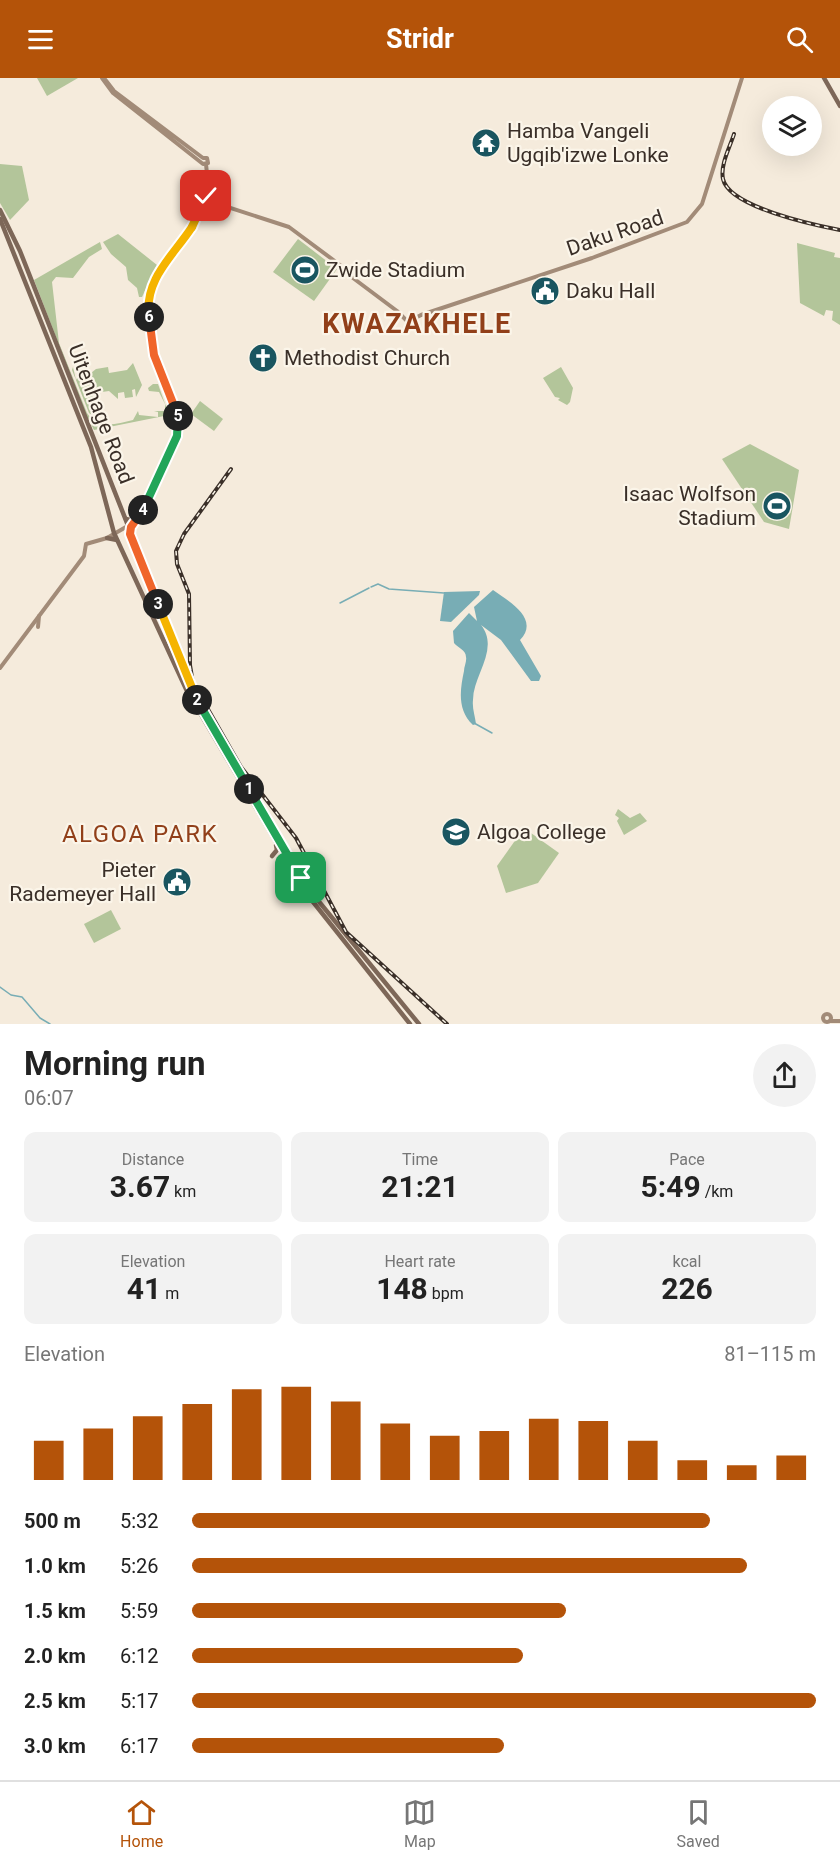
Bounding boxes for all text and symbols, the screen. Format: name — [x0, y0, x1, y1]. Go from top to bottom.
icon: menu — [24, 23, 57, 56]
text: Stridr — [386, 23, 454, 55]
icon: search — [783, 23, 816, 56]
map controls — [762, 96, 822, 156]
button: layers — [762, 96, 822, 156]
place label: Hamba Vangeli Ugqib'izwe Lonke — [507, 119, 669, 167]
temple icon: Hamba Vangeli Ugqib'izwe Lonke — [470, 127, 502, 159]
pin — [180, 170, 231, 221]
icon: check — [189, 179, 222, 212]
street label: Daku Road — [563, 205, 667, 261]
sports icon: Zwide Stadium — [289, 254, 321, 286]
place label: Zwide Stadium — [326, 258, 465, 282]
public building icon: Daku Hall — [529, 275, 561, 307]
place label: Daku Hall — [566, 279, 655, 303]
pin: 6 — [134, 302, 164, 332]
text: 6 — [144, 307, 154, 326]
district label: KWAZAKHELE — [322, 308, 512, 340]
street label: Uitenhage Road — [63, 341, 139, 487]
church icon: Methodist Church — [247, 342, 279, 374]
place label: Methodist Church — [284, 346, 450, 370]
pin: 5 — [163, 401, 193, 431]
text: 5 — [173, 406, 183, 425]
place label: Isaac Wolfson Stadium — [623, 482, 756, 530]
sports icon: Isaac Wolfson Stadium — [761, 490, 793, 522]
pin: 4 — [128, 495, 158, 525]
text: 4 — [138, 500, 148, 519]
pin: 3 — [143, 589, 173, 619]
text: 3 — [153, 594, 163, 613]
pin: 2 — [182, 685, 212, 715]
text: 2 — [192, 690, 202, 709]
pin: 1 — [234, 774, 264, 804]
text: 1 — [244, 779, 254, 798]
school or university icon: Algoa College — [440, 816, 472, 848]
district label: ALGOA PARK — [62, 820, 218, 848]
place label: Algoa College — [477, 820, 606, 844]
pin — [275, 852, 326, 903]
place label: Pieter Rademeyer Hall — [9, 858, 156, 906]
icon: arrive — [284, 861, 317, 894]
public building icon: Pieter Rademeyer Hall — [161, 866, 193, 898]
text: Morning run — [24, 1044, 205, 1083]
button: share — [753, 1044, 816, 1107]
text: 06:07 — [24, 1086, 74, 1110]
text: Distance — [122, 1150, 184, 1169]
text: Time — [402, 1150, 438, 1169]
text: Pace — [669, 1150, 705, 1169]
text: 3.67 — [110, 1169, 170, 1204]
text: 21:21 — [381, 1169, 459, 1204]
text: 5:49 — [641, 1169, 701, 1204]
text: km — [170, 1182, 196, 1201]
text: /km — [701, 1182, 733, 1201]
text: Elevation — [121, 1252, 185, 1271]
text: Heart rate — [384, 1252, 456, 1271]
text: kcal — [673, 1252, 701, 1271]
text: 41 — [127, 1271, 161, 1306]
text: 148 — [376, 1271, 428, 1306]
text: 226 — [661, 1271, 713, 1306]
text: m — [161, 1284, 179, 1303]
text: bpm — [428, 1284, 464, 1303]
text: Elevation — [24, 1342, 105, 1366]
text: 81–115 m — [724, 1342, 816, 1366]
text: 500 m — [24, 1509, 81, 1533]
text: 5:32 — [120, 1509, 159, 1533]
text: 1.0 km — [24, 1554, 86, 1578]
text: 5:26 — [120, 1554, 159, 1578]
text: 1.5 km — [24, 1599, 86, 1623]
text: 5:59 — [120, 1599, 159, 1623]
text: 2.0 km — [24, 1644, 86, 1668]
text: 6:12 — [120, 1644, 159, 1668]
text: 2.5 km — [24, 1689, 86, 1713]
text: 5:17 — [120, 1689, 159, 1713]
text: 3.0 km — [24, 1734, 86, 1758]
text: 6:17 — [120, 1734, 159, 1758]
tab: Home — [120, 1796, 163, 1851]
tab: Map — [403, 1796, 436, 1851]
tab: Saved — [677, 1796, 720, 1851]

